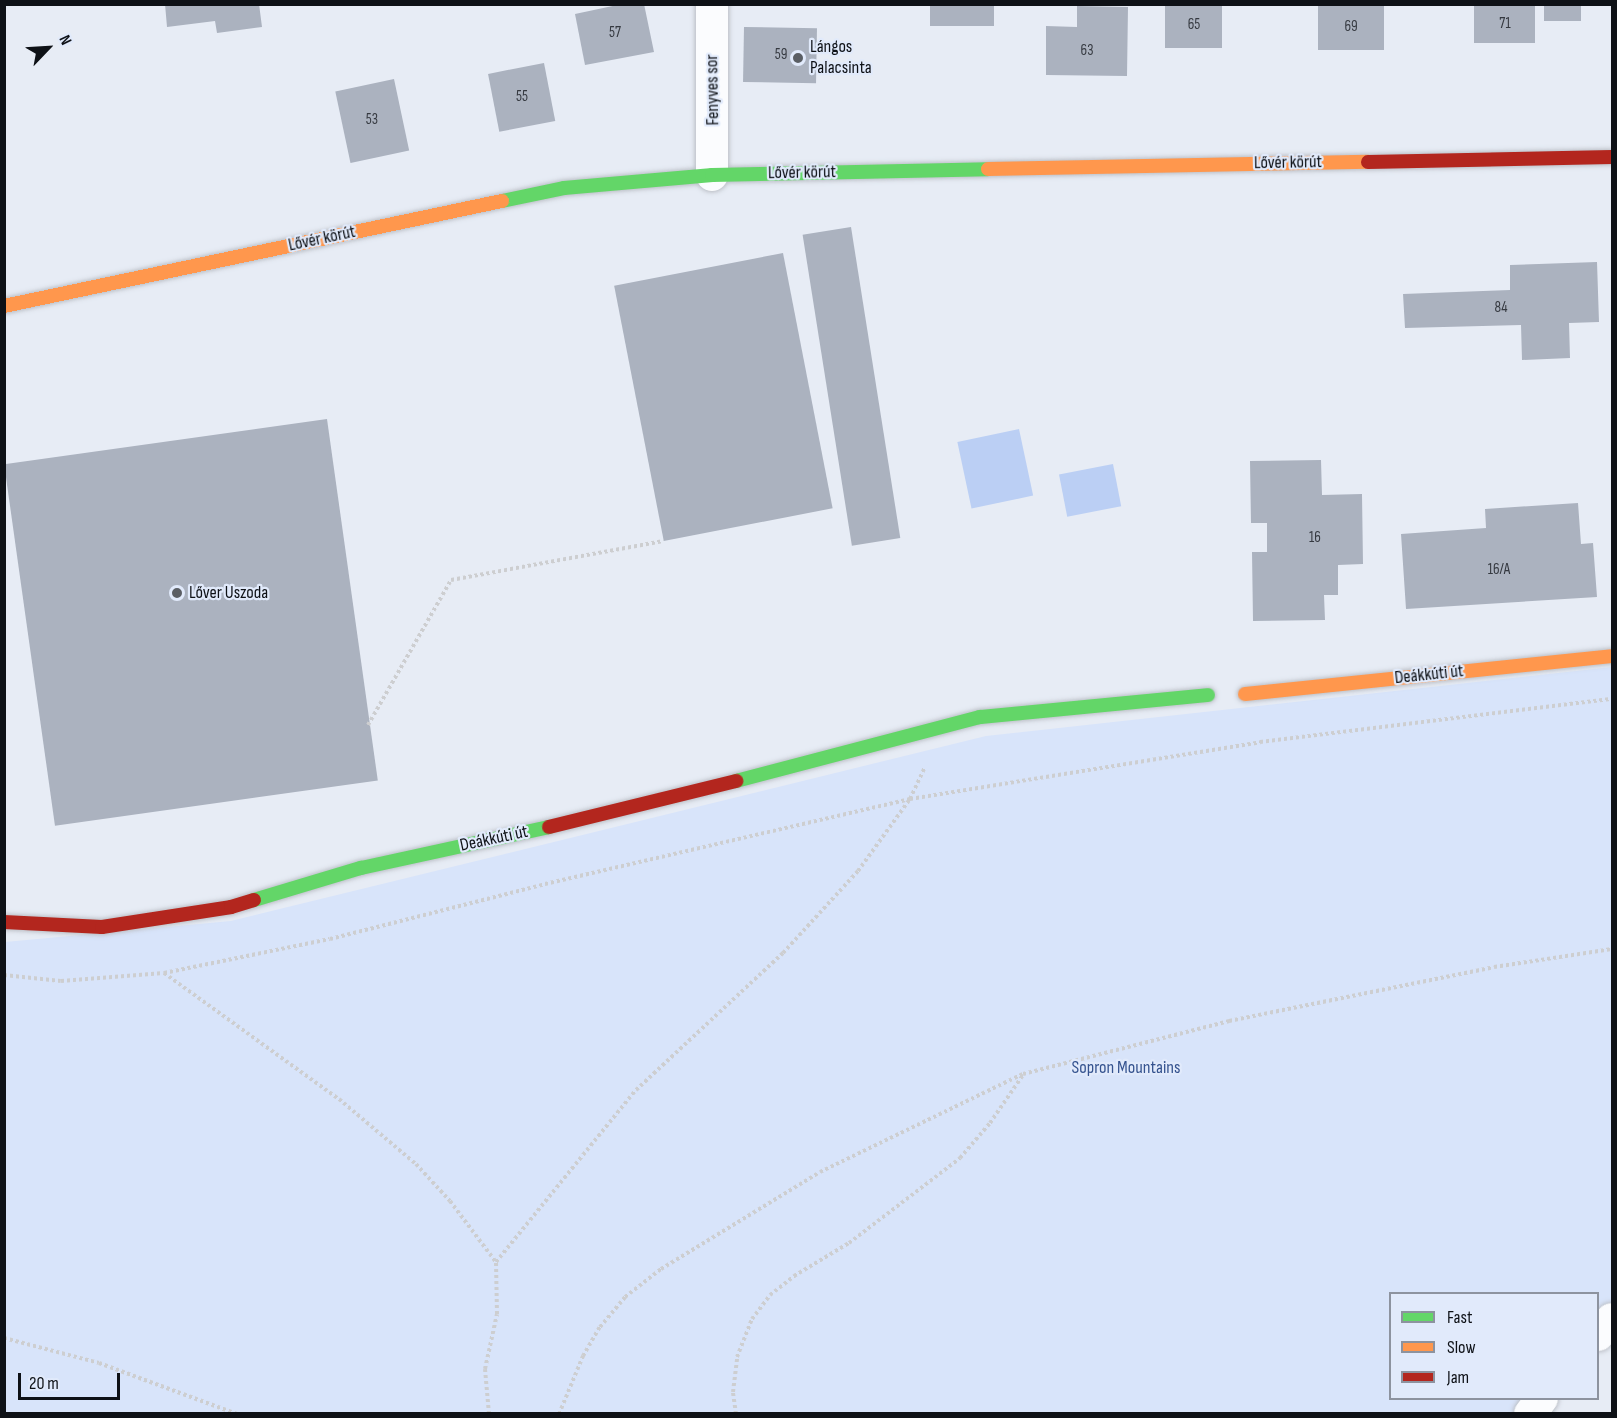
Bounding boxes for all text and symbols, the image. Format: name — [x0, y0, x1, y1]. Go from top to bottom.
house number: 71 — [1499, 15, 1511, 33]
house number: 65 — [1188, 16, 1200, 34]
north arrow — [18, 18, 78, 78]
house number: 69 — [1344, 18, 1358, 36]
house number: 57 — [609, 24, 621, 42]
text: N — [54, 32, 75, 48]
place label: Lángos Palacsinta — [810, 37, 872, 80]
house number: 63 — [1081, 42, 1093, 60]
house number: 59 — [775, 46, 787, 64]
marker: Lángos Palacsinta — [791, 51, 805, 65]
street label: Fenyves sor — [702, 54, 724, 126]
house number: 55 — [516, 88, 528, 106]
house number: 53 — [366, 111, 378, 129]
street label: Lővér körút — [1254, 152, 1322, 174]
street label: Lővér körút — [768, 162, 836, 184]
street label: Lővér körút — [286, 221, 358, 257]
house number: 84 — [1494, 299, 1508, 317]
house number: 16 — [1309, 529, 1321, 547]
house number: 16/A — [1488, 561, 1510, 579]
place label: Lőver Uszoda — [189, 582, 268, 604]
marker: Lőver Uszoda — [170, 586, 184, 600]
street label: Deákkúti út — [1394, 661, 1464, 689]
street label: Deákkúti út — [458, 821, 530, 857]
park label: Sopron Mountains — [1072, 1057, 1180, 1079]
legend — [1389, 1292, 1599, 1400]
text: Fast — [1447, 1307, 1472, 1328]
text: Slow — [1447, 1337, 1476, 1358]
scale bar — [21, 1361, 123, 1399]
text: Jam — [1447, 1367, 1469, 1388]
text: 20 m — [29, 1373, 59, 1394]

